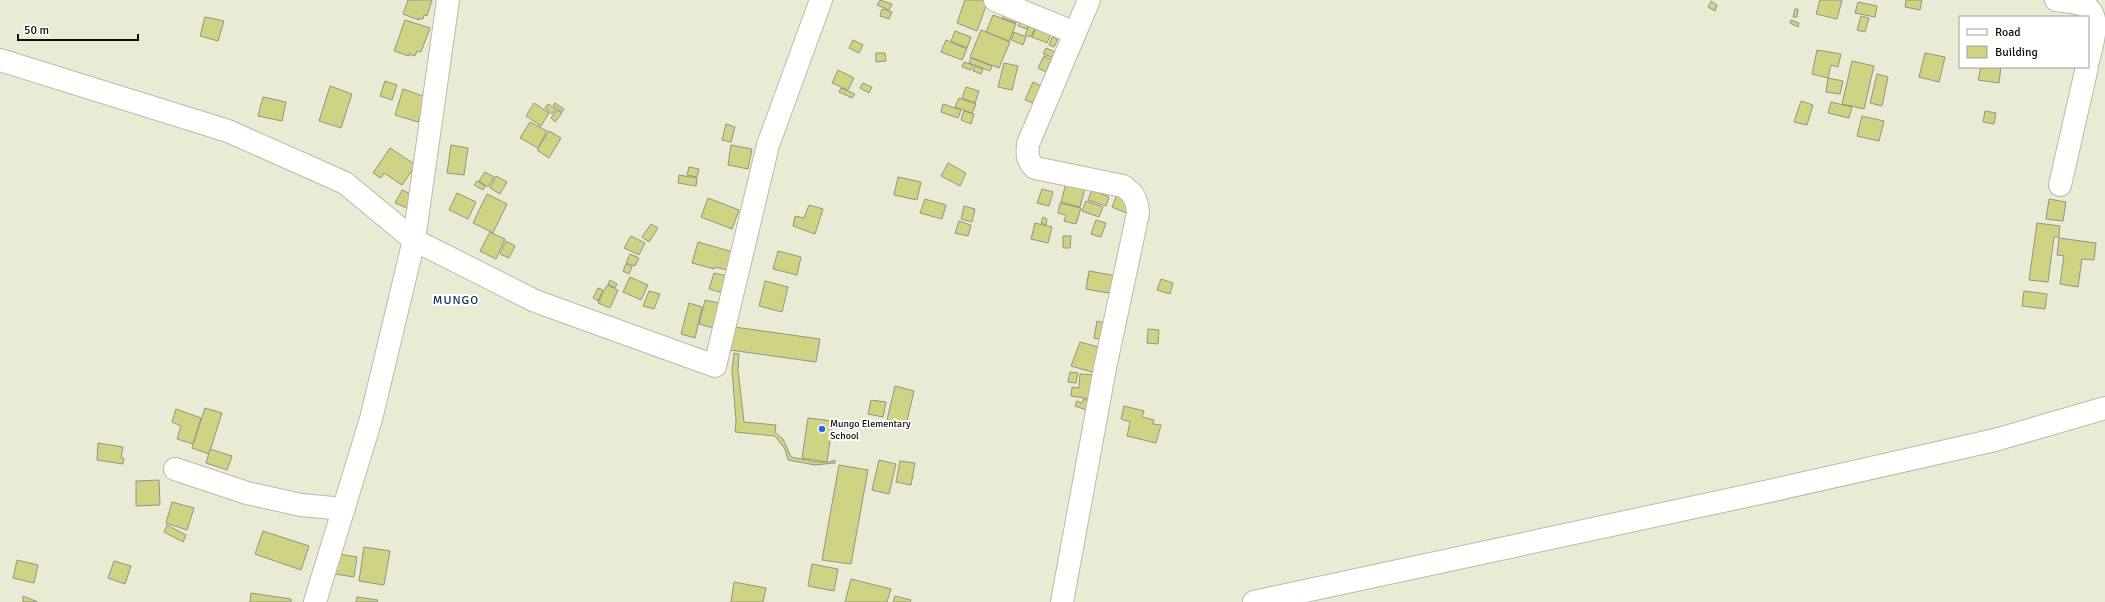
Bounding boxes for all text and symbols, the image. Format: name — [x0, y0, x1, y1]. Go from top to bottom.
scale bar — [18, 16, 138, 42]
legend — [1959, 16, 2089, 68]
text: 50 m — [24, 23, 49, 38]
text: Road — [1995, 25, 2021, 40]
text: Building — [1995, 45, 2038, 60]
district label: MUNGO — [433, 293, 479, 308]
place label: Mungo Elementary School — [830, 418, 911, 442]
marker: Mungo Elementary School — [817, 424, 827, 434]

